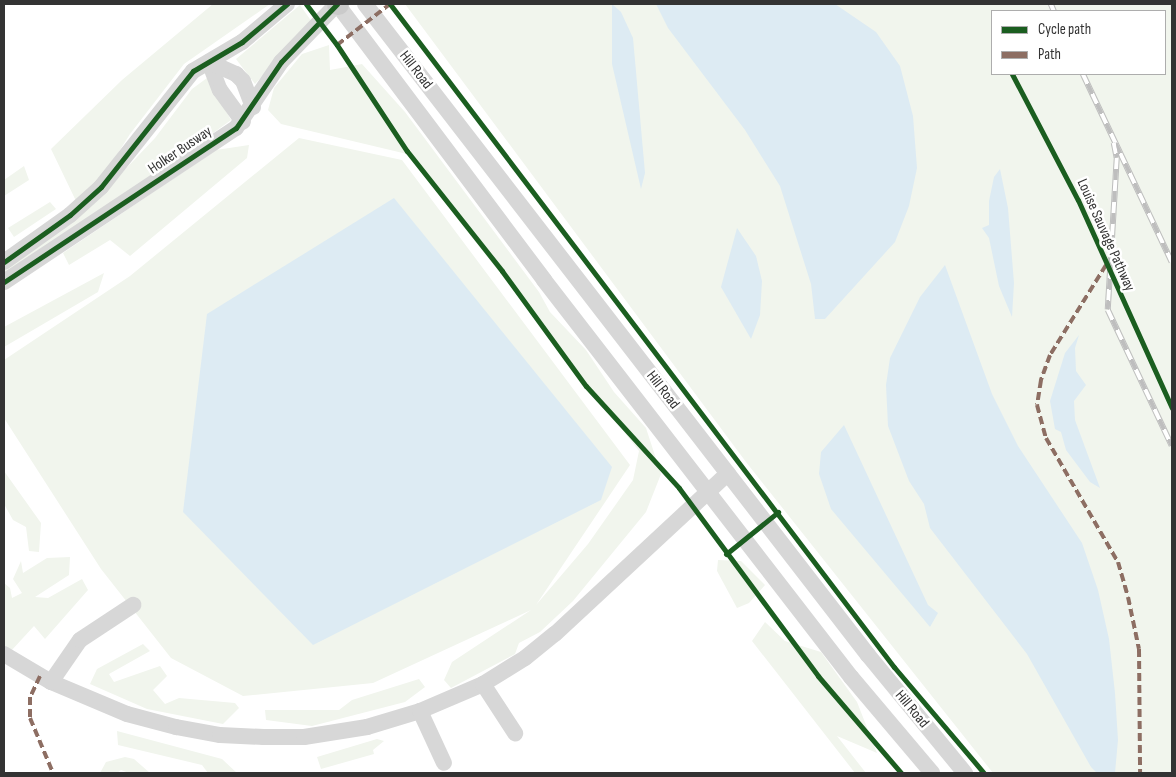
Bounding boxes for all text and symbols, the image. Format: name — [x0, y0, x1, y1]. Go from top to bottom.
legend — [991, 10, 1166, 75]
text: Cycle path — [1038, 20, 1091, 39]
text: Path — [1038, 45, 1061, 64]
street label: Hill Road — [396, 47, 436, 93]
street label: Holker Busway — [145, 122, 215, 178]
street label: Louise Sauvage Pathway — [1073, 176, 1139, 294]
street label: Hill Road — [643, 367, 683, 413]
street label: Hill Road — [891, 687, 933, 731]

